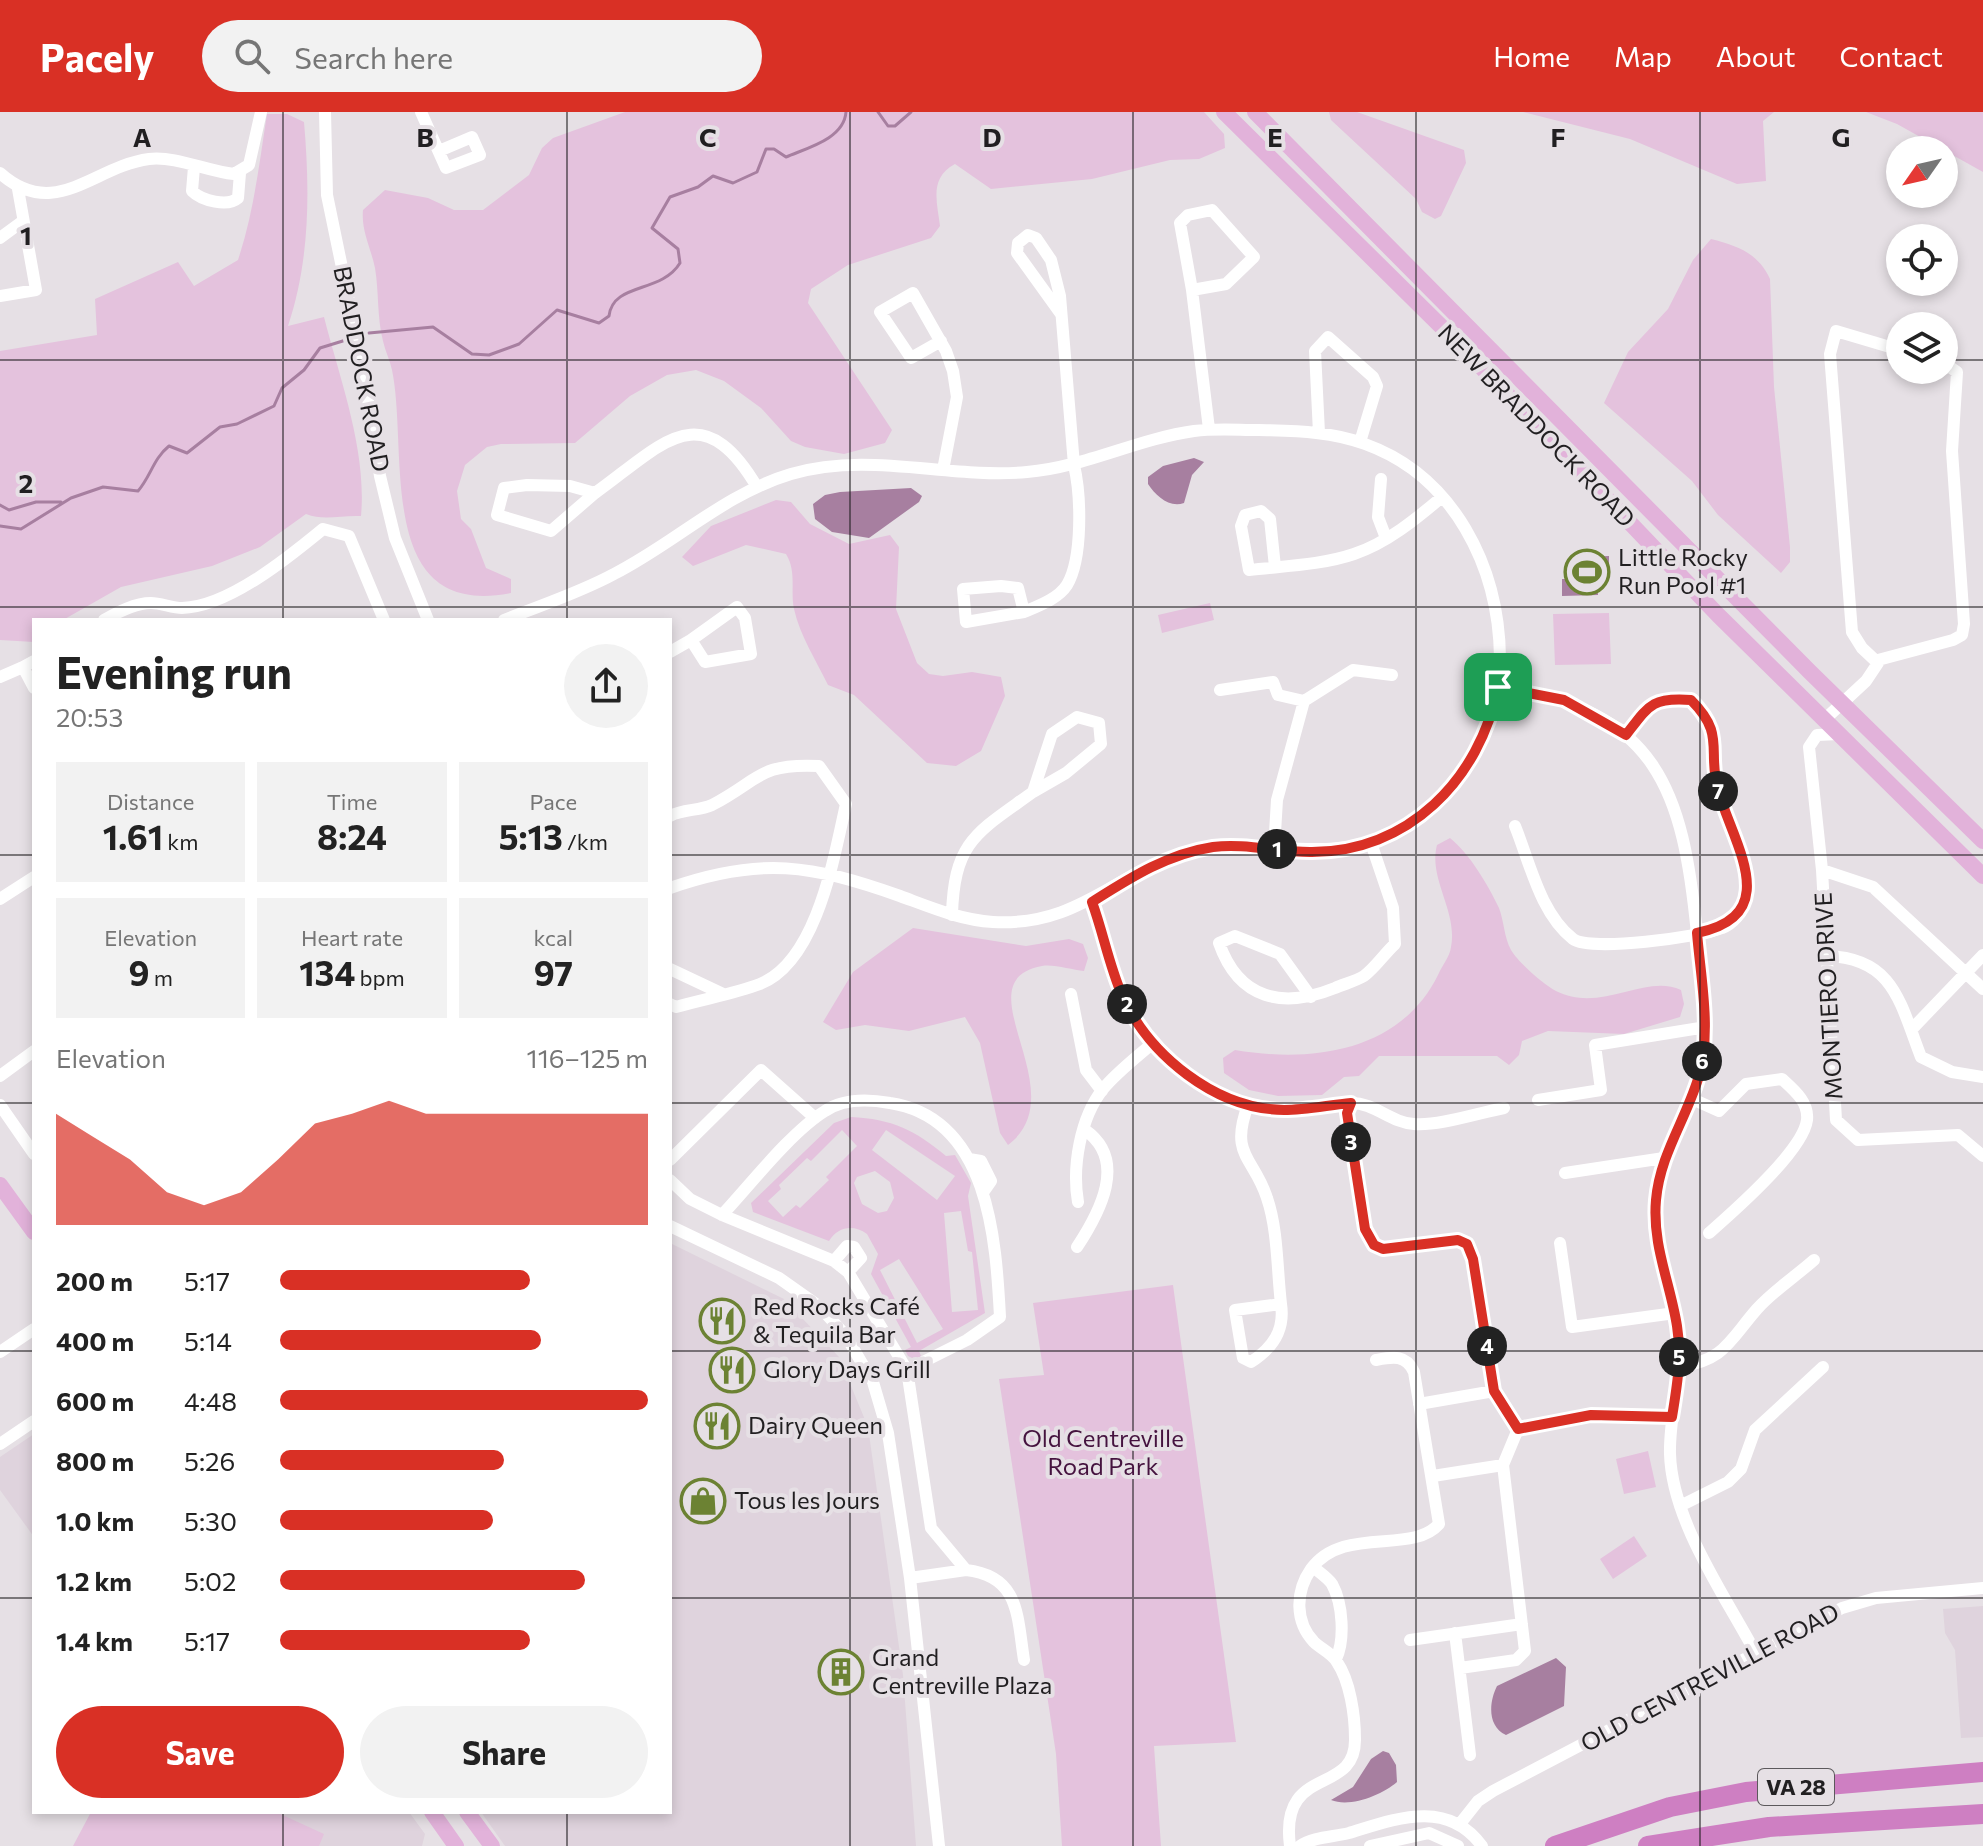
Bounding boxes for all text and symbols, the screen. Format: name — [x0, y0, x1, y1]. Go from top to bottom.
search box — [202, 20, 762, 92]
text: Pacely — [40, 33, 154, 80]
icon: search — [230, 34, 274, 78]
text: Search here — [294, 38, 453, 75]
text: Home — [1493, 39, 1570, 73]
text: Map — [1614, 39, 1672, 73]
text: About — [1716, 39, 1796, 73]
text: Contact — [1840, 39, 1943, 73]
text: A — [133, 121, 152, 152]
text: B — [416, 121, 434, 152]
text: C — [699, 121, 717, 152]
text: D — [982, 121, 1002, 152]
text: E — [1267, 121, 1283, 152]
text: F — [1550, 121, 1566, 152]
text: G — [1832, 121, 1850, 152]
north arrow — [1886, 136, 1958, 208]
map controls — [1886, 136, 1958, 384]
text: 1 — [20, 219, 32, 250]
button: locate — [1886, 224, 1958, 296]
street label: BRADDOCK ROAD — [328, 263, 397, 474]
button: layers — [1886, 312, 1958, 384]
street label: NEW BRADDOCK ROAD — [1433, 318, 1641, 532]
text: 2 — [19, 467, 33, 498]
place label: Little Rocky Run Pool #1 — [1618, 542, 1748, 599]
sports icon: Little Rocky Run Pool #1 — [1563, 548, 1611, 596]
text: Evening run — [56, 644, 292, 698]
button: share — [564, 644, 648, 728]
pin — [1464, 653, 1532, 721]
icon: arrive — [1476, 665, 1520, 709]
text: 20:53 — [56, 701, 123, 732]
pin: 7 — [1698, 771, 1738, 811]
text: 7 — [1712, 777, 1724, 804]
text: Distance — [107, 788, 194, 815]
text: Time — [327, 788, 377, 815]
text: Pace — [529, 788, 577, 815]
text: 1.61 — [103, 815, 163, 857]
text: 8:24 — [317, 815, 387, 857]
text: 5:13 — [499, 815, 563, 857]
text: km — [163, 828, 198, 855]
text: /km — [563, 828, 608, 855]
pin: 1 — [1257, 829, 1297, 869]
text: 1 — [1272, 835, 1282, 862]
street label: MONTIERO DRIVE — [1808, 892, 1847, 1101]
text: Elevation — [104, 924, 197, 951]
text: Heart rate — [301, 924, 403, 951]
text: kcal — [534, 924, 573, 951]
text: 9 — [128, 951, 149, 993]
text: 134 — [299, 951, 355, 993]
text: 97 — [534, 951, 573, 993]
text: m — [149, 964, 173, 991]
text: bpm — [355, 964, 405, 991]
pin: 2 — [1107, 984, 1147, 1024]
text: 2 — [1121, 990, 1133, 1017]
pin: 6 — [1682, 1041, 1722, 1081]
text: Elevation — [56, 1042, 166, 1073]
text: 116–125 m — [527, 1042, 648, 1073]
text: 6 — [1695, 1047, 1709, 1074]
pin: 3 — [1331, 1122, 1371, 1162]
text: 3 — [1345, 1128, 1357, 1155]
text: 200 m — [56, 1265, 133, 1296]
text: 5:17 — [184, 1265, 230, 1296]
place label: Red Rocks Café & Tequila Bar — [753, 1291, 920, 1348]
restaurant icon: Red Rocks Café & Tequila Bar — [698, 1297, 746, 1345]
text: 400 m — [56, 1325, 134, 1356]
text: 5:14 — [184, 1325, 232, 1356]
pin: 4 — [1467, 1326, 1507, 1366]
text: 4 — [1480, 1332, 1494, 1359]
pin: 5 — [1659, 1337, 1699, 1377]
text: 5 — [1673, 1343, 1685, 1370]
restaurant icon: Glory Days Grill — [708, 1346, 756, 1394]
place label: Glory Days Grill — [763, 1354, 931, 1383]
text: 600 m — [56, 1385, 134, 1416]
text: 4:48 — [184, 1385, 237, 1416]
restaurant icon: Dairy Queen — [693, 1402, 741, 1450]
place label: Dairy Queen — [748, 1410, 883, 1439]
park label: Old Centreville Road Park — [1022, 1423, 1184, 1480]
text: 800 m — [56, 1445, 134, 1476]
text: 5:26 — [184, 1445, 235, 1476]
shop icon: Tous les Jours — [679, 1477, 727, 1525]
place label: Tous les Jours — [734, 1485, 880, 1514]
text: 1.0 km — [56, 1505, 134, 1536]
text: 5:30 — [184, 1505, 237, 1536]
text: 1.2 km — [56, 1565, 132, 1596]
text: 5:02 — [184, 1565, 236, 1596]
street label: OLD CENTREVILLE ROAD — [1575, 1596, 1843, 1757]
text: 1.4 km — [56, 1625, 133, 1656]
text: 5:17 — [184, 1625, 230, 1656]
place label: Grand Centreville Plaza — [872, 1642, 1052, 1699]
building icon: Grand Centreville Plaza — [817, 1648, 865, 1696]
button: Save — [56, 1706, 344, 1798]
button: Share — [360, 1706, 648, 1798]
road number: VA 28 — [1758, 1769, 1834, 1805]

